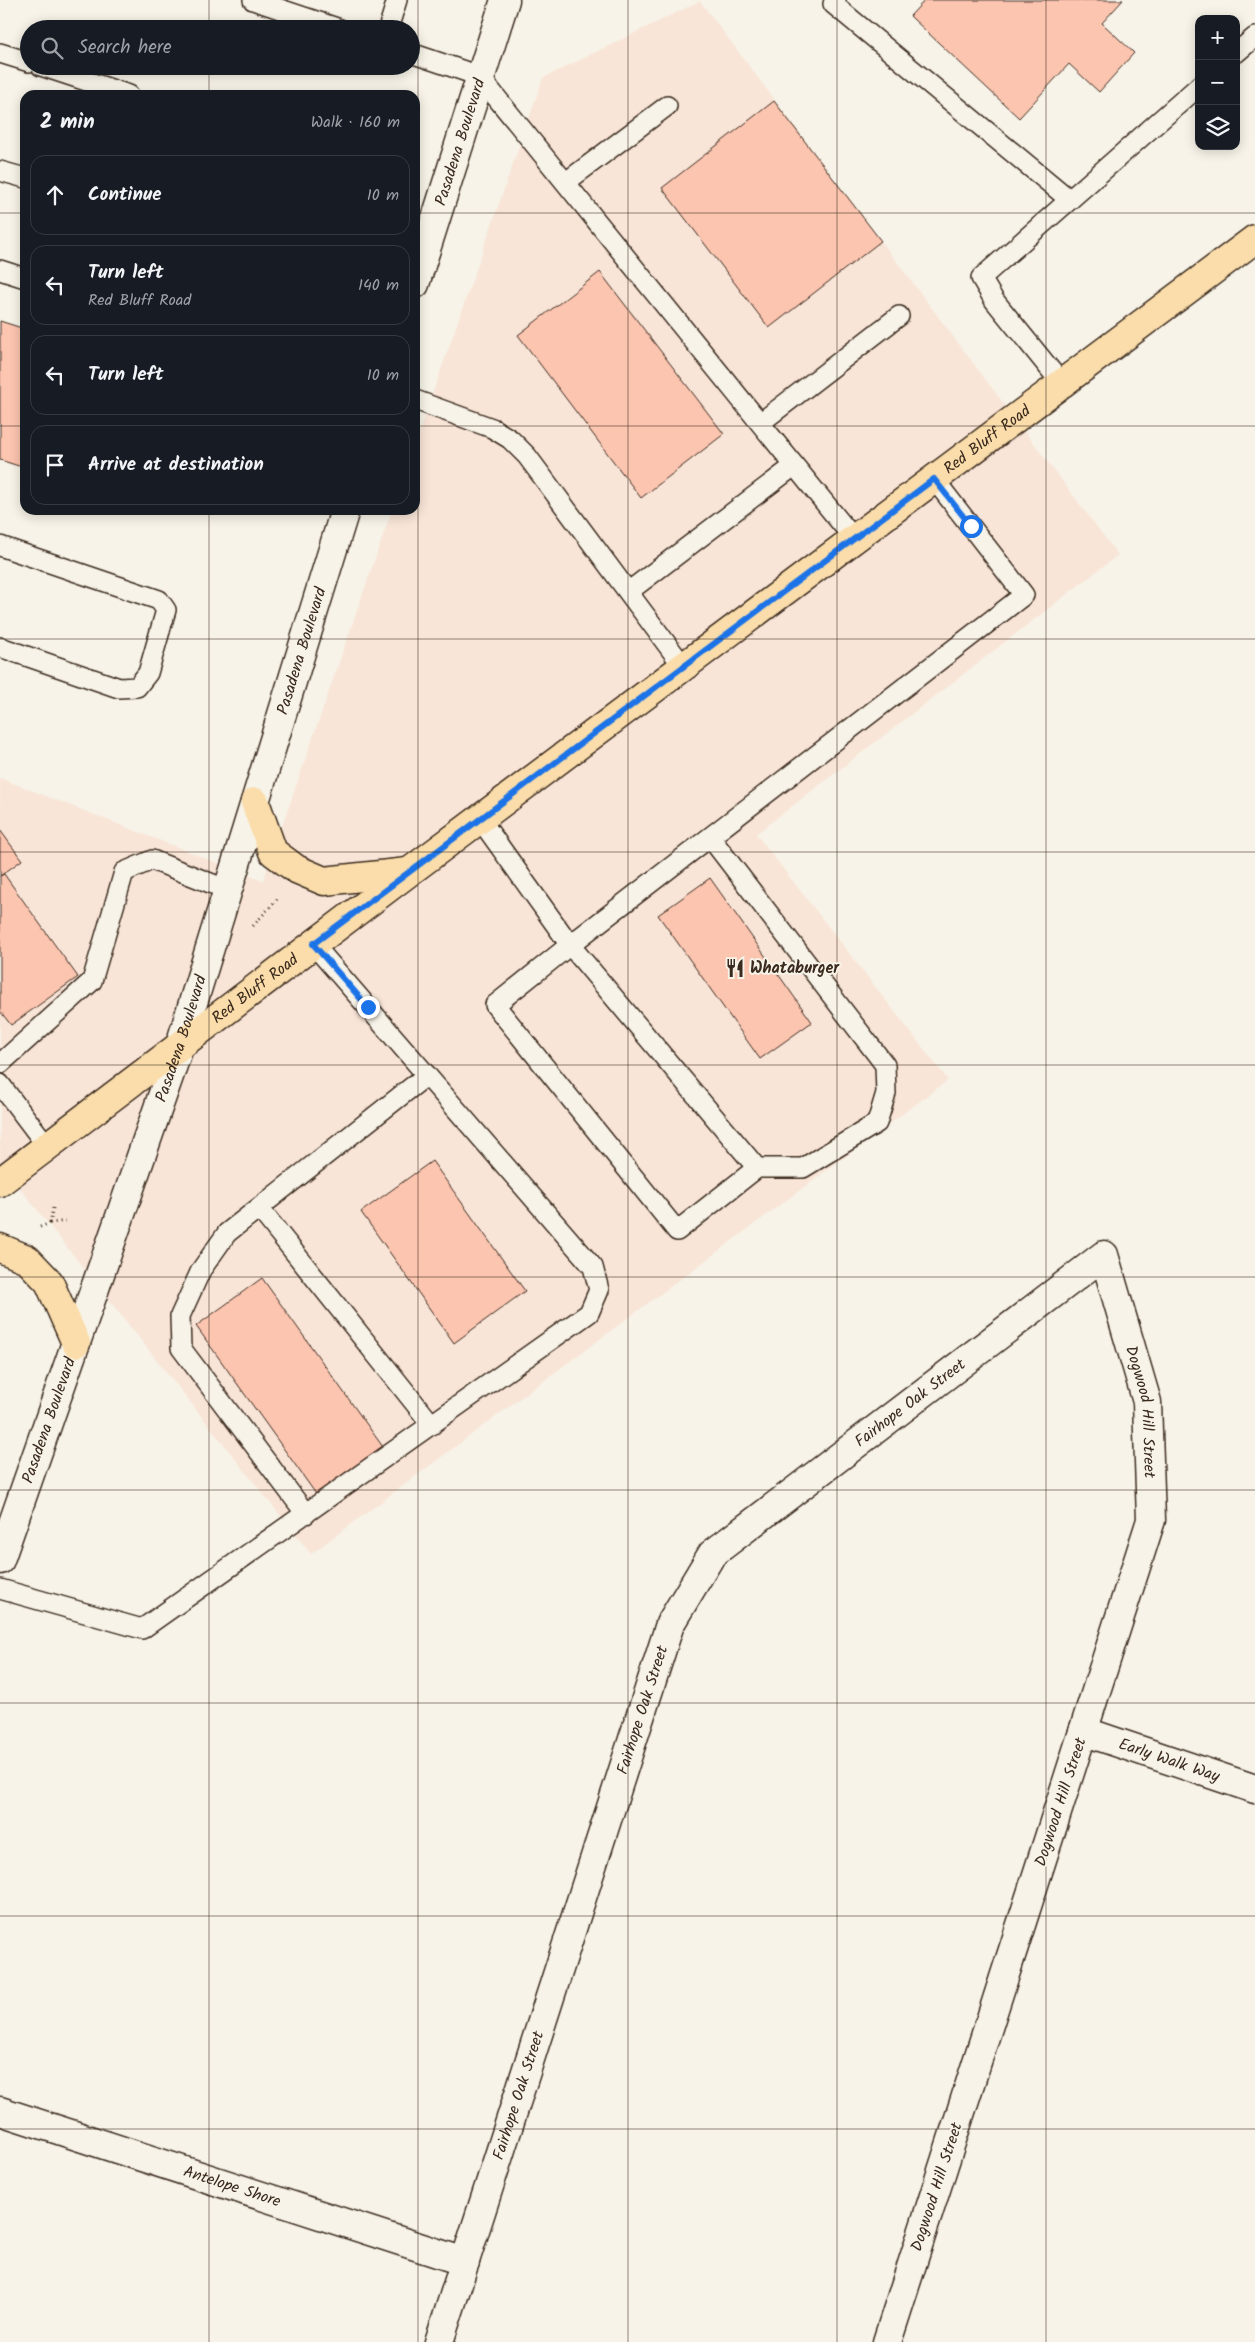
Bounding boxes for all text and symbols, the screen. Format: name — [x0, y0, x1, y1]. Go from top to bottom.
map controls — [1195, 15, 1240, 150]
button: + — [1195, 15, 1240, 60]
search box — [20, 20, 420, 75]
text: Search here — [78, 33, 172, 63]
icon: search — [38, 34, 66, 62]
button: − — [1195, 60, 1240, 105]
street label: Pasadena Boulevard — [428, 74, 492, 209]
button: layers — [1195, 105, 1240, 150]
text: 2 min — [40, 106, 95, 139]
text: Walk · 160 m — [311, 110, 400, 135]
text: Continue — [88, 180, 161, 210]
icon: ahead — [41, 181, 69, 209]
text: 10 m — [367, 183, 399, 208]
text: Turn left — [88, 258, 163, 288]
icon: left — [41, 271, 69, 299]
text: 140 m — [358, 273, 399, 298]
text: Red Bluff Road — [88, 288, 191, 313]
text: Turn left — [88, 360, 163, 390]
icon: left — [41, 361, 69, 389]
text: 10 m — [367, 363, 399, 388]
street label: Red Bluff Road — [938, 398, 1037, 481]
text: Arrive at destination — [88, 450, 264, 480]
icon: arrive — [41, 451, 69, 479]
route start — [960, 515, 983, 538]
street label: Pasadena Boulevard — [270, 583, 333, 718]
street label: Red Bluff Road — [206, 947, 305, 1030]
place label: Whataburger — [750, 956, 840, 981]
restaurant icon: Whataburger — [724, 957, 746, 979]
street label: Pasadena Boulevard — [149, 971, 214, 1105]
route end — [357, 996, 380, 1019]
street label: Dogwood Hill Street — [1119, 1343, 1162, 1479]
street label: Fairhope Oak Street — [849, 1352, 972, 1453]
street label: Pasadena Boulevard — [15, 1353, 83, 1487]
street label: Fairhope Oak Street — [610, 1642, 675, 1778]
street label: Early Walk Way — [1115, 1731, 1224, 1789]
street label: Dogwood Hill Street — [1028, 1734, 1094, 1870]
street label: Fairhope Oak Street — [486, 2027, 551, 2163]
street label: Dogwood Hill Street — [904, 2119, 970, 2255]
street label: Antelope Shore — [180, 2159, 284, 2214]

